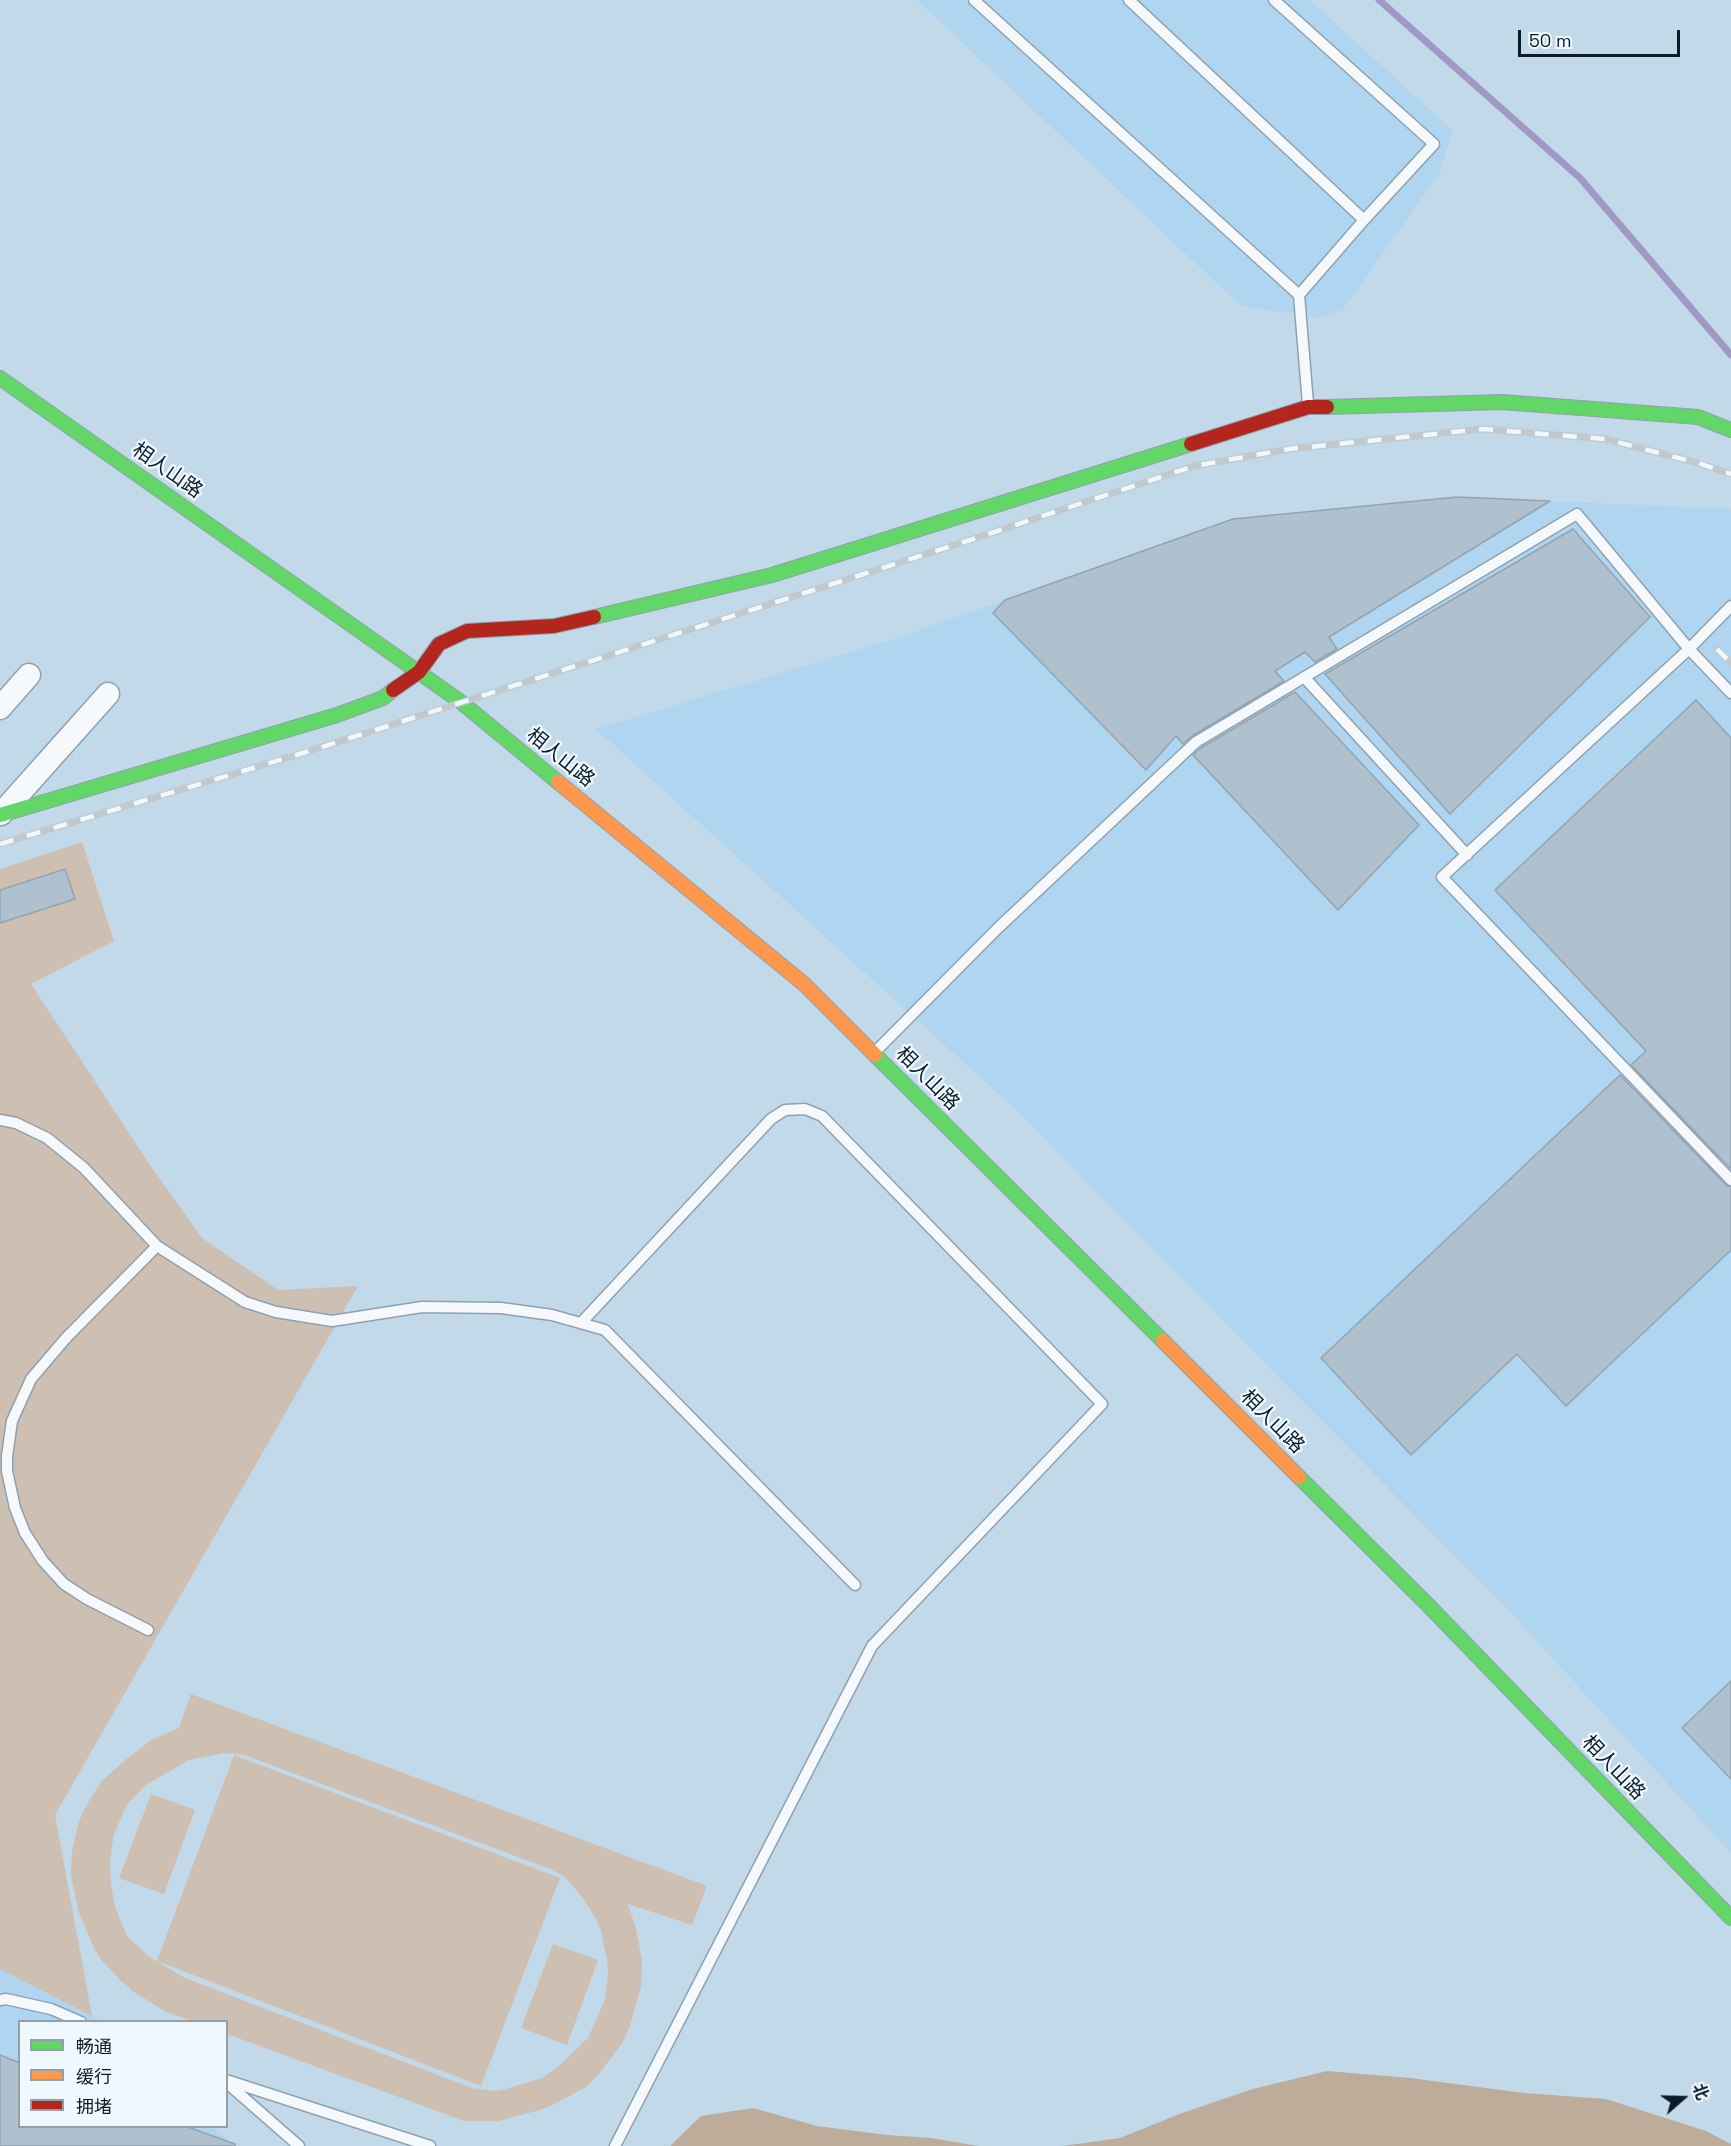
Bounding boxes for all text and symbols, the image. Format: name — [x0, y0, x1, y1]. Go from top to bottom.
scale bar — [1521, 18, 1683, 56]
text: 50 m — [1529, 29, 1571, 52]
street label: 相人山路 — [127, 438, 207, 504]
street label: 相人山路 — [521, 724, 599, 792]
street label: 相人山路 — [890, 1042, 964, 1116]
street label: 相人山路 — [1235, 1385, 1309, 1459]
street label: 相人山路 — [1577, 1731, 1649, 1805]
legend — [18, 2020, 228, 2128]
text: 畅通 — [76, 2035, 112, 2058]
text: 缓行 — [76, 2065, 112, 2088]
north arrow — [1653, 2068, 1713, 2128]
text: 北 — [1688, 2081, 1713, 2103]
text: 拥堵 — [76, 2095, 112, 2118]

